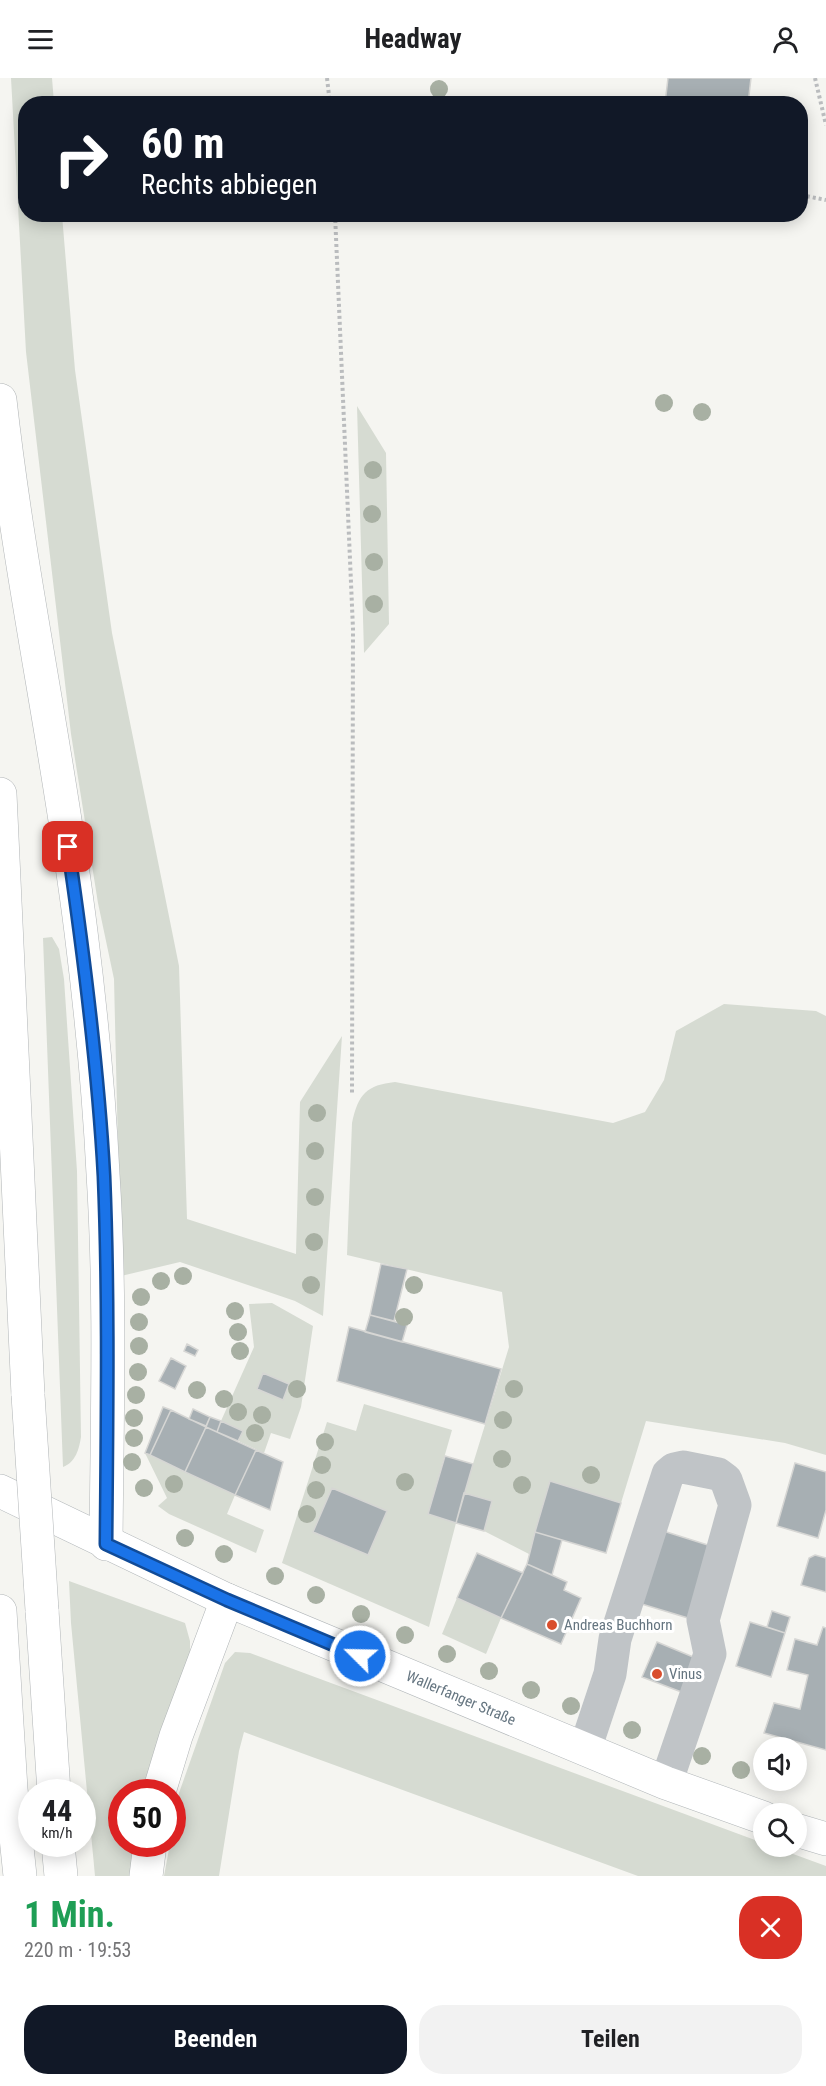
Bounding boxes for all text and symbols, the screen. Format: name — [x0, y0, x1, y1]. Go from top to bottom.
icon: menu — [24, 23, 57, 56]
text: Headway — [364, 23, 462, 55]
icon: person — [769, 23, 802, 56]
text: 60 m — [141, 119, 224, 168]
icon: right — [42, 120, 120, 198]
text: Rechts abbiegen — [141, 169, 317, 201]
pin — [42, 821, 93, 872]
icon: arrive — [51, 830, 84, 863]
place label: Andreas Buchhorn — [564, 1616, 673, 1634]
marker: Andreas Buchhorn — [545, 1618, 559, 1632]
position arrow — [328, 1624, 392, 1688]
place label: Vinus — [669, 1665, 702, 1683]
street label: Wallerfanger Straße — [404, 1667, 518, 1729]
marker: Vinus — [650, 1667, 664, 1681]
map controls — [753, 1737, 807, 1857]
button: sound — [753, 1737, 807, 1791]
speed limit sign: 50 — [108, 1779, 186, 1857]
text: 44 — [42, 1793, 72, 1828]
button: search — [753, 1803, 807, 1857]
text: km/h — [42, 1824, 72, 1842]
text: 1 Min. — [24, 1894, 115, 1936]
button: close — [739, 1896, 802, 1959]
text: 220 m · 19:53 — [24, 1938, 131, 1962]
button: Beenden — [24, 2005, 407, 2074]
button: Teilen — [419, 2005, 802, 2074]

